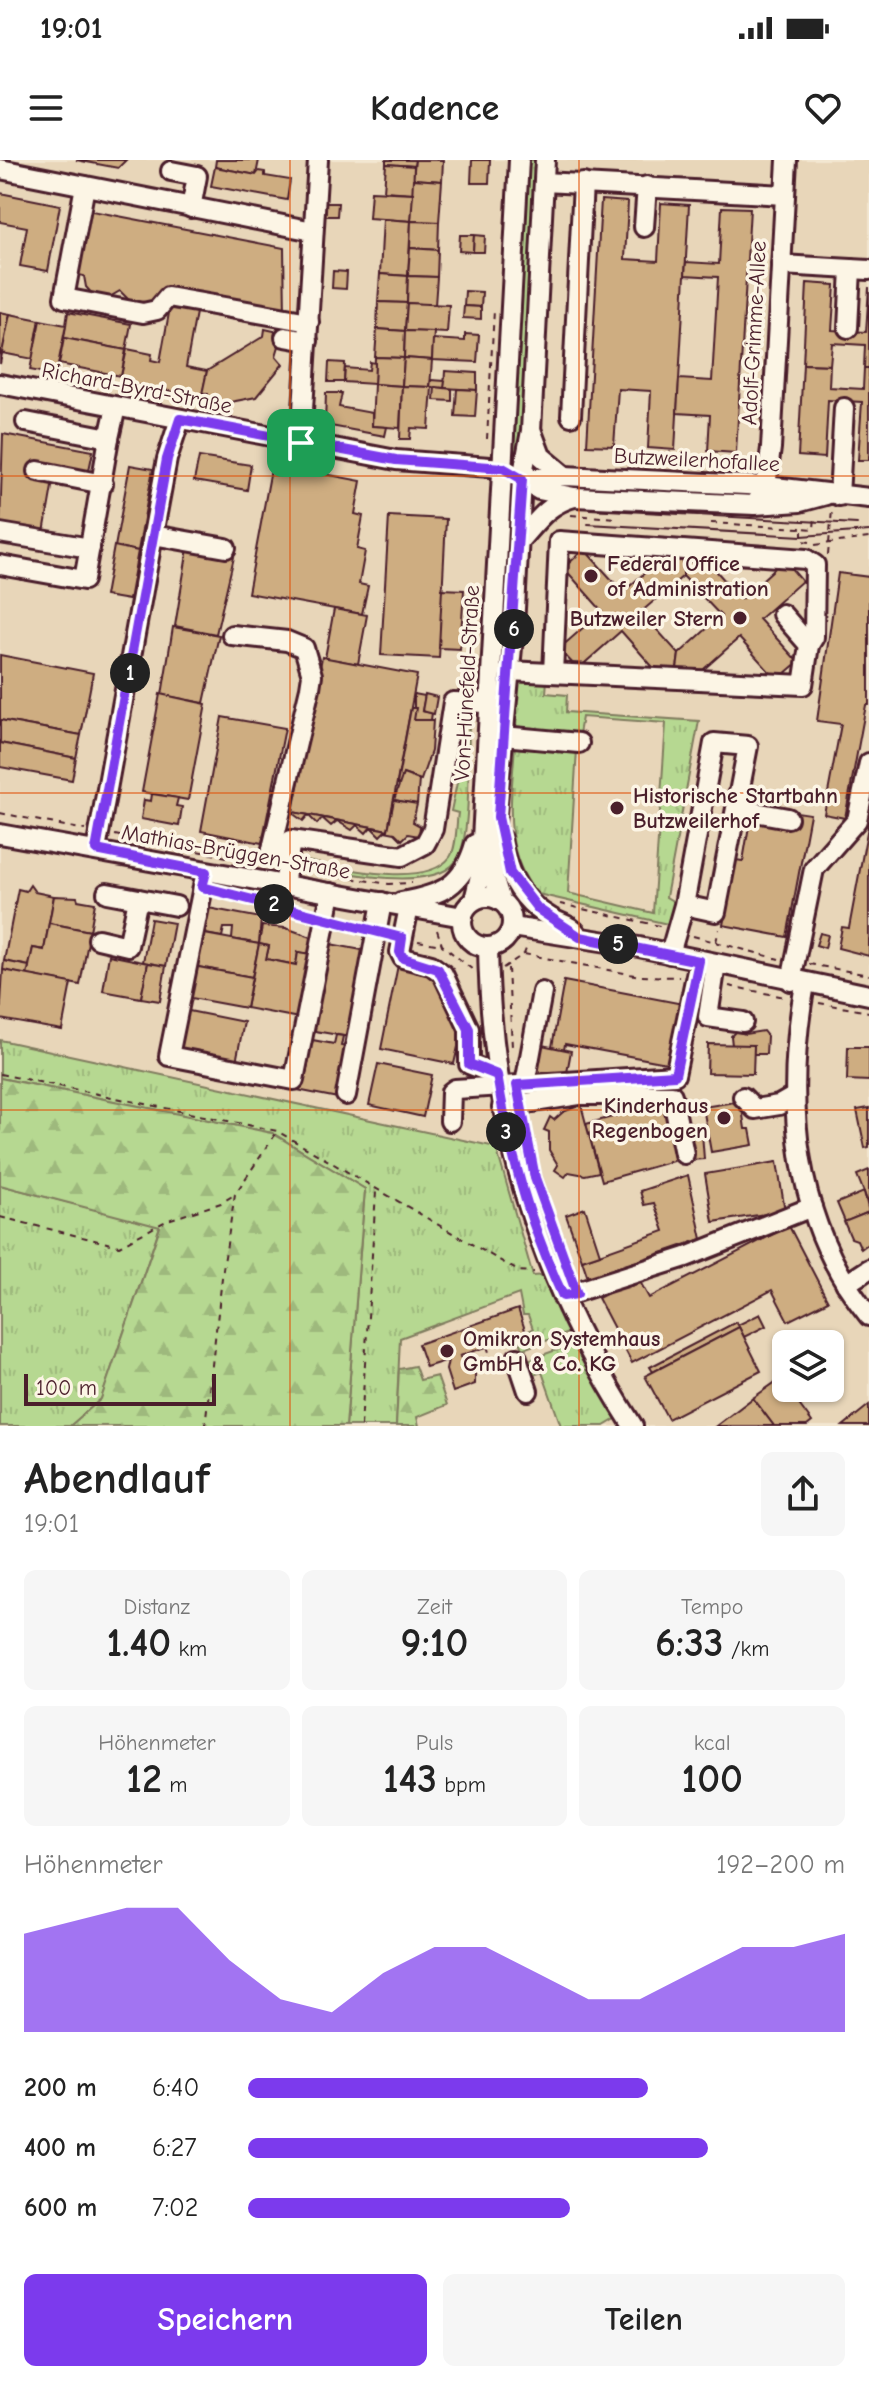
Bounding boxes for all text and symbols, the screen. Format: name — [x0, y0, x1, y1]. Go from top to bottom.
text: 19:01 — [40, 11, 103, 46]
icon: menu — [24, 86, 68, 130]
icon: heart — [801, 86, 845, 130]
text: Kadence — [370, 88, 499, 129]
street label: Adolf-Grimme-Allee — [736, 240, 772, 426]
street label: Richard-Byrd-Straße — [40, 357, 234, 419]
pin — [267, 409, 335, 477]
icon: arrive — [279, 421, 323, 465]
street label: Butzweilerhofallee — [613, 443, 781, 477]
place label: Federal Office of Administration — [607, 551, 769, 602]
marker: Federal Office of Administration — [582, 567, 600, 585]
street label: Von-Hünefeld-Straße — [449, 584, 485, 782]
place label: Butzweiler Stern — [570, 606, 724, 632]
pin: 6 — [494, 609, 534, 649]
marker: Butzweiler Stern — [731, 609, 749, 627]
text: 6 — [508, 616, 520, 642]
pin: 1 — [110, 653, 150, 693]
text: 1 — [126, 660, 134, 686]
place label: Historische Startbahn Butzweilerhof — [633, 783, 838, 834]
marker: Historische Startbahn Butzweilerhof — [608, 799, 626, 817]
street label: Mathias-Brüggen-Straße — [119, 819, 352, 885]
pin: 2 — [254, 884, 294, 924]
text: 2 — [269, 891, 279, 917]
pin: 5 — [598, 924, 638, 964]
text: 5 — [612, 931, 624, 957]
place label: Kinderhaus Regenbogen — [592, 1093, 708, 1144]
marker: Kinderhaus Regenbogen — [715, 1109, 733, 1127]
pin: 3 — [486, 1112, 526, 1152]
text: 3 — [501, 1119, 511, 1145]
place label: Omikron Systemhaus GmbH & Co. KG — [463, 1326, 660, 1377]
map controls — [772, 1330, 844, 1402]
button: layers — [772, 1330, 844, 1402]
marker: Omikron Systemhaus GmbH & Co. KG — [438, 1342, 456, 1360]
scale bar — [24, 1370, 216, 1406]
text: 100 m — [36, 1375, 97, 1401]
button: share — [761, 1452, 845, 1536]
text: Abendlauf — [24, 1453, 210, 1504]
text: 19:01 — [24, 1509, 79, 1539]
text: Distanz — [123, 1594, 190, 1620]
text: Zeit — [417, 1594, 452, 1620]
text: Tempo — [681, 1594, 743, 1620]
text: 1.40 — [106, 1620, 171, 1666]
text: 9:10 — [401, 1620, 468, 1666]
text: 6:33 — [655, 1620, 724, 1666]
text: km — [171, 1636, 207, 1662]
text: /km — [724, 1636, 769, 1662]
text: Höhenmeter — [98, 1730, 215, 1756]
text: Puls — [416, 1730, 453, 1756]
text: kcal — [694, 1730, 731, 1756]
text: 12 — [126, 1756, 162, 1802]
text: 143 — [383, 1756, 437, 1802]
text: 100 — [681, 1756, 743, 1802]
text: m — [162, 1772, 187, 1798]
text: bpm — [437, 1772, 486, 1798]
text: Höhenmeter — [24, 1850, 162, 1880]
text: 192–200 m — [716, 1850, 845, 1880]
text: 200 m — [24, 2073, 97, 2103]
text: 6:40 — [152, 2073, 199, 2103]
text: 400 m — [24, 2133, 96, 2163]
text: 6:27 — [152, 2133, 197, 2163]
text: 600 m — [24, 2193, 97, 2223]
text: 7:02 — [152, 2193, 198, 2223]
button: Speichern — [24, 2274, 427, 2366]
button: Teilen — [443, 2274, 845, 2366]

